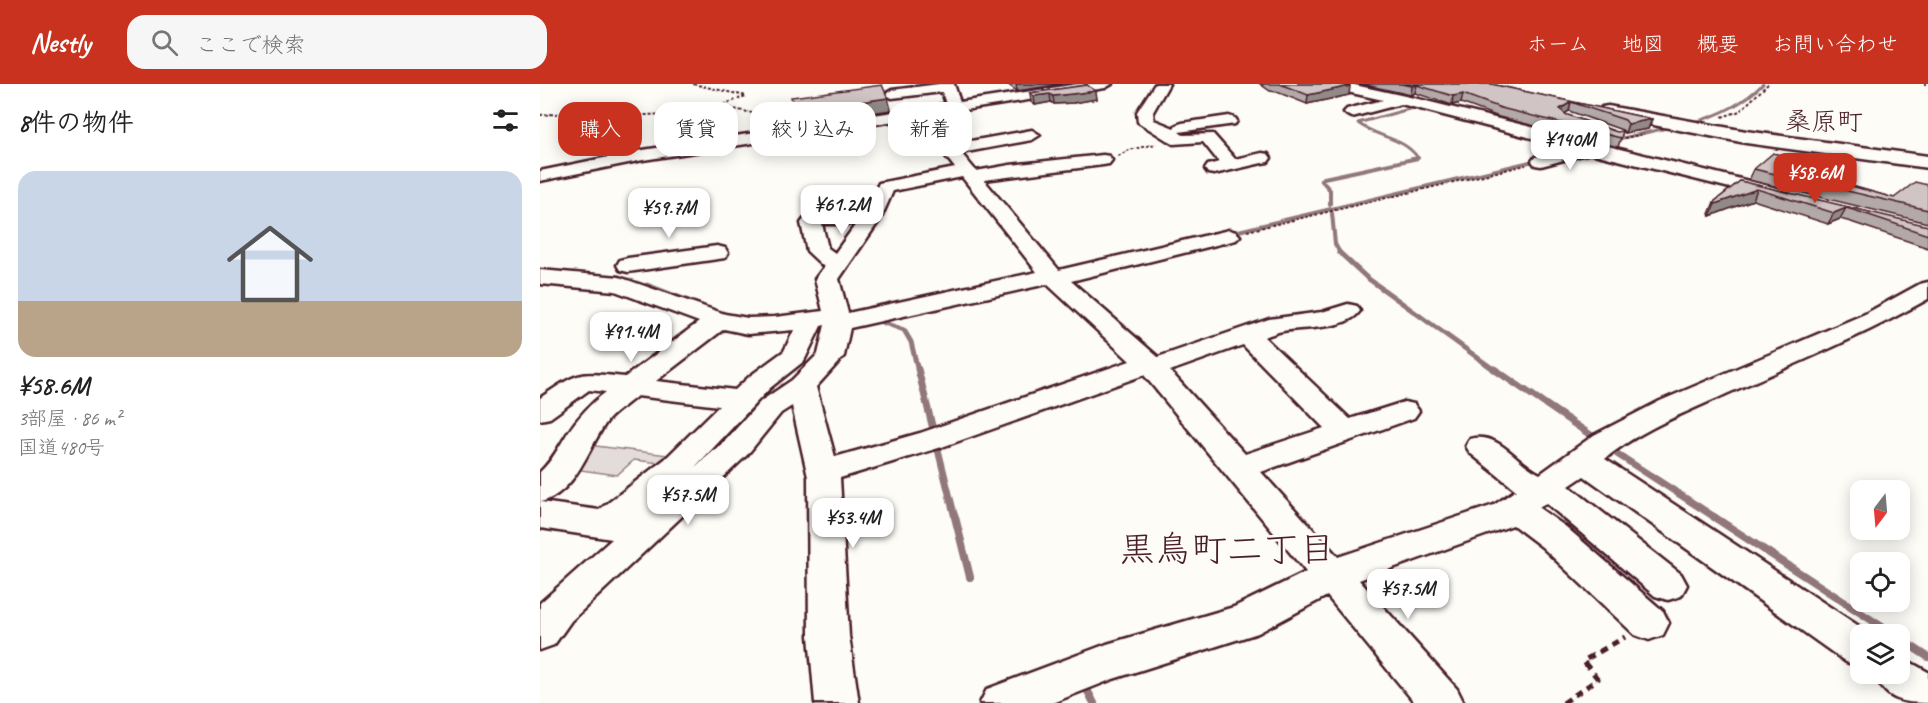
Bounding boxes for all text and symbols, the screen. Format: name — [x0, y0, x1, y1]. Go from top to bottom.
search box — [127, 15, 547, 69]
text: Nestly — [30, 25, 91, 60]
icon: search — [148, 26, 181, 59]
text: ここで検索 — [196, 31, 306, 59]
text: ホーム — [1527, 31, 1589, 57]
text: 地図 — [1622, 31, 1664, 57]
text: 概要 — [1697, 31, 1739, 57]
text: お問い合わせ — [1772, 31, 1898, 57]
chip: 購入 — [558, 102, 642, 156]
chip: 賃貸 — [654, 102, 738, 156]
chip: 絞り込み — [750, 102, 876, 156]
chip: 新着 — [888, 102, 972, 156]
icon: filters — [489, 104, 522, 137]
district label: 桑原町 — [1785, 105, 1863, 138]
text: 8件の物件 — [18, 106, 134, 139]
pin: ¥140M — [1528, 120, 1612, 171]
text: ¥140M — [1545, 127, 1595, 152]
pin: ¥58.6M — [1766, 153, 1864, 204]
text: ¥58.6M — [1788, 160, 1842, 185]
pin: ¥61.2M — [793, 185, 891, 236]
pin: ¥59.7M — [620, 188, 718, 239]
text: ¥61.2M — [815, 192, 869, 217]
text: ¥59.7M — [642, 195, 696, 220]
icon: home — [216, 210, 324, 318]
pin: ¥91.4M — [582, 312, 680, 363]
text: ¥91.4M — [604, 319, 658, 344]
text: ¥58.6M — [18, 369, 89, 402]
text: 3部屋 · 86 m² — [18, 406, 121, 431]
text: 国道480号 — [18, 435, 105, 460]
pin: ¥57.5M — [639, 475, 737, 526]
north arrow — [1850, 480, 1910, 540]
map controls — [1850, 480, 1910, 684]
text: ¥57.5M — [661, 482, 715, 507]
pin: ¥53.4M — [804, 498, 902, 549]
text: ¥53.4M — [826, 505, 880, 530]
district label: 黒鳥町二丁目 — [1119, 526, 1335, 572]
button: locate — [1850, 552, 1910, 612]
pin: ¥57.5M — [1359, 569, 1457, 620]
text: ¥57.5M — [1381, 576, 1435, 601]
button: layers — [1850, 624, 1910, 684]

